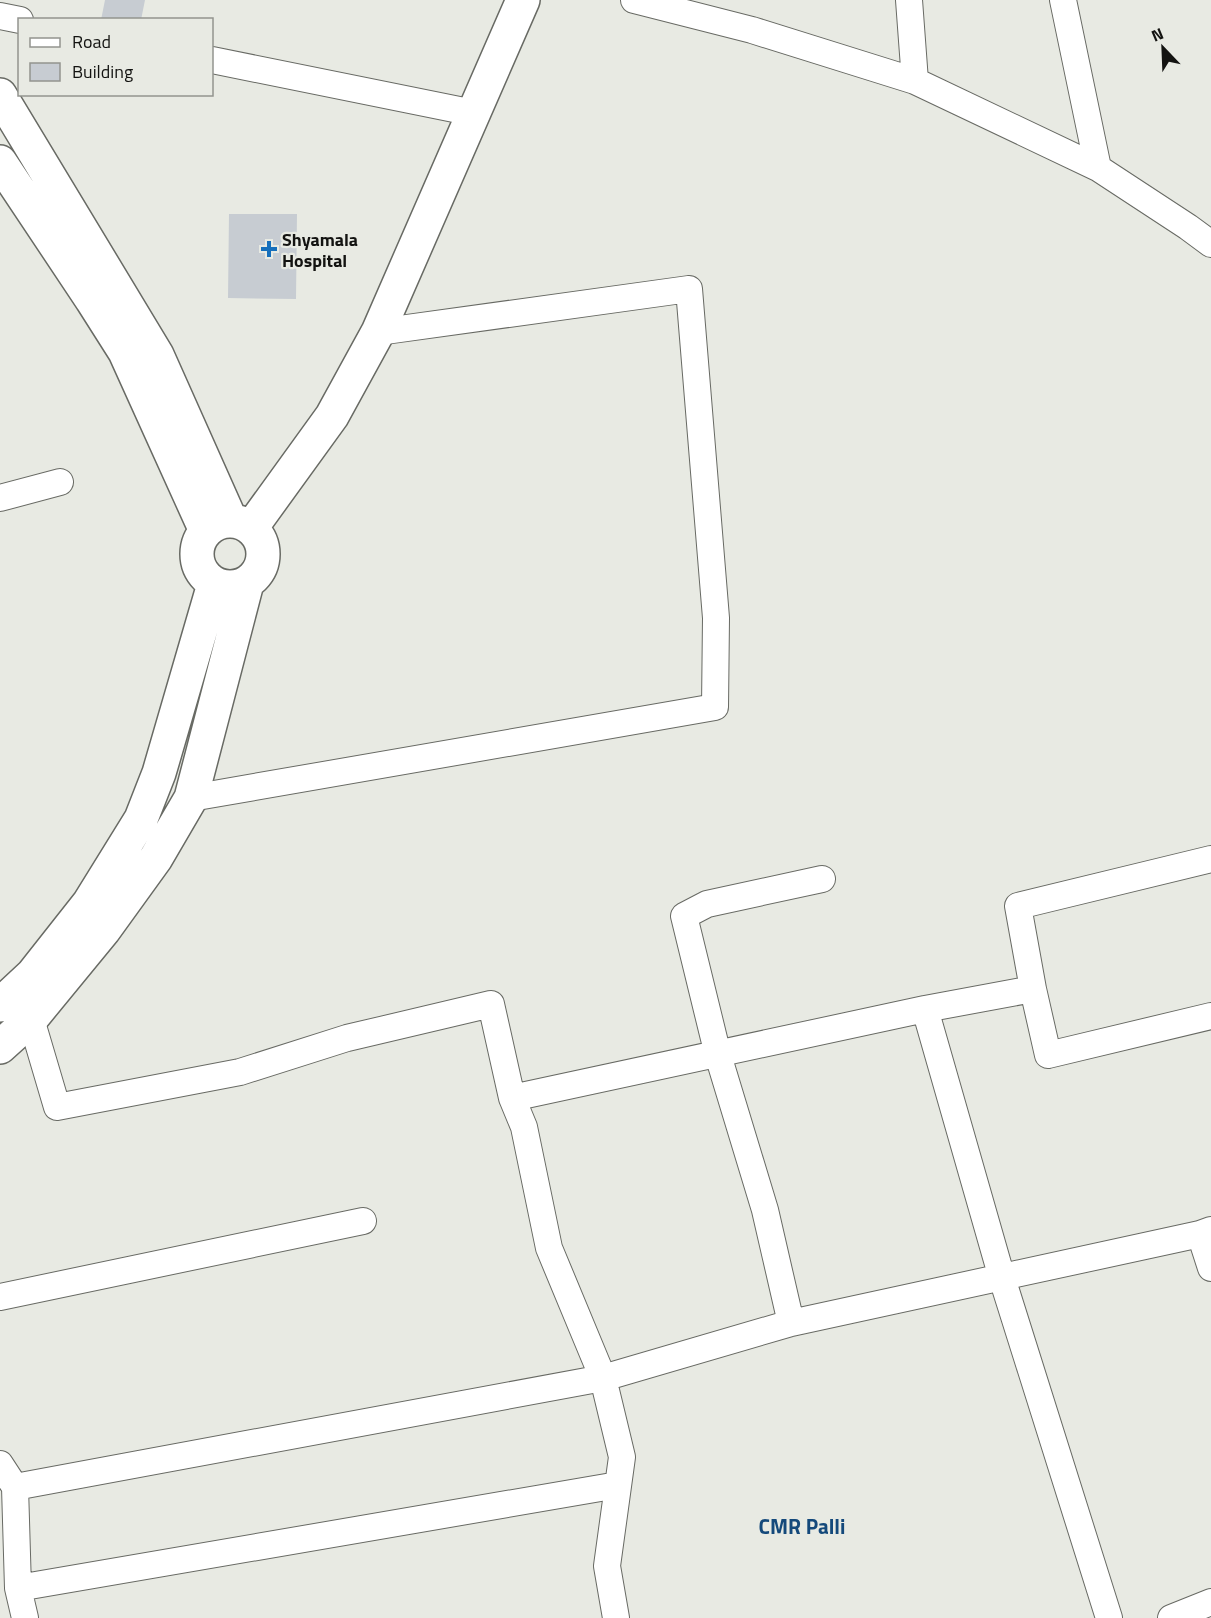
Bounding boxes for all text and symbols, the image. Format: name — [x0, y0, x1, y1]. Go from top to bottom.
legend — [18, 18, 213, 96]
north arrow — [1133, 18, 1193, 78]
text: N — [1147, 21, 1167, 47]
text: Road — [72, 28, 111, 55]
text: Building — [72, 58, 133, 85]
place label: Shyamala Hospital — [282, 226, 358, 274]
marker: Shyamala Hospital — [260, 240, 278, 258]
district label: CMR Palli — [759, 1510, 845, 1542]

